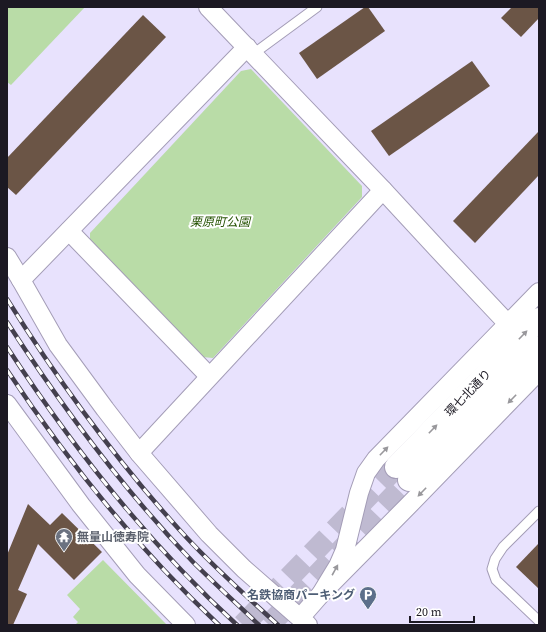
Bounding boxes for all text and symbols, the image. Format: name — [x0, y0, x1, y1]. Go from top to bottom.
park label: 栗原町公園 — [190, 214, 252, 230]
one-way arrow — [519, 330, 528, 340]
street label: 環七北通り — [441, 366, 495, 420]
one-way arrow — [507, 394, 517, 404]
one-way arrow — [428, 424, 438, 434]
one-way arrow — [379, 446, 389, 456]
one-way arrow — [417, 487, 427, 497]
temple icon: 無量山徳寿院 — [54, 527, 74, 552]
place label: 無量山徳寿院 — [77, 529, 149, 545]
one-way arrow — [332, 564, 339, 576]
parking icon: 名鉄協商パーキング — [358, 585, 378, 610]
place label: 名鉄協商パーキング — [247, 587, 355, 603]
scale bar — [410, 598, 474, 624]
text: 20 m — [416, 604, 442, 620]

